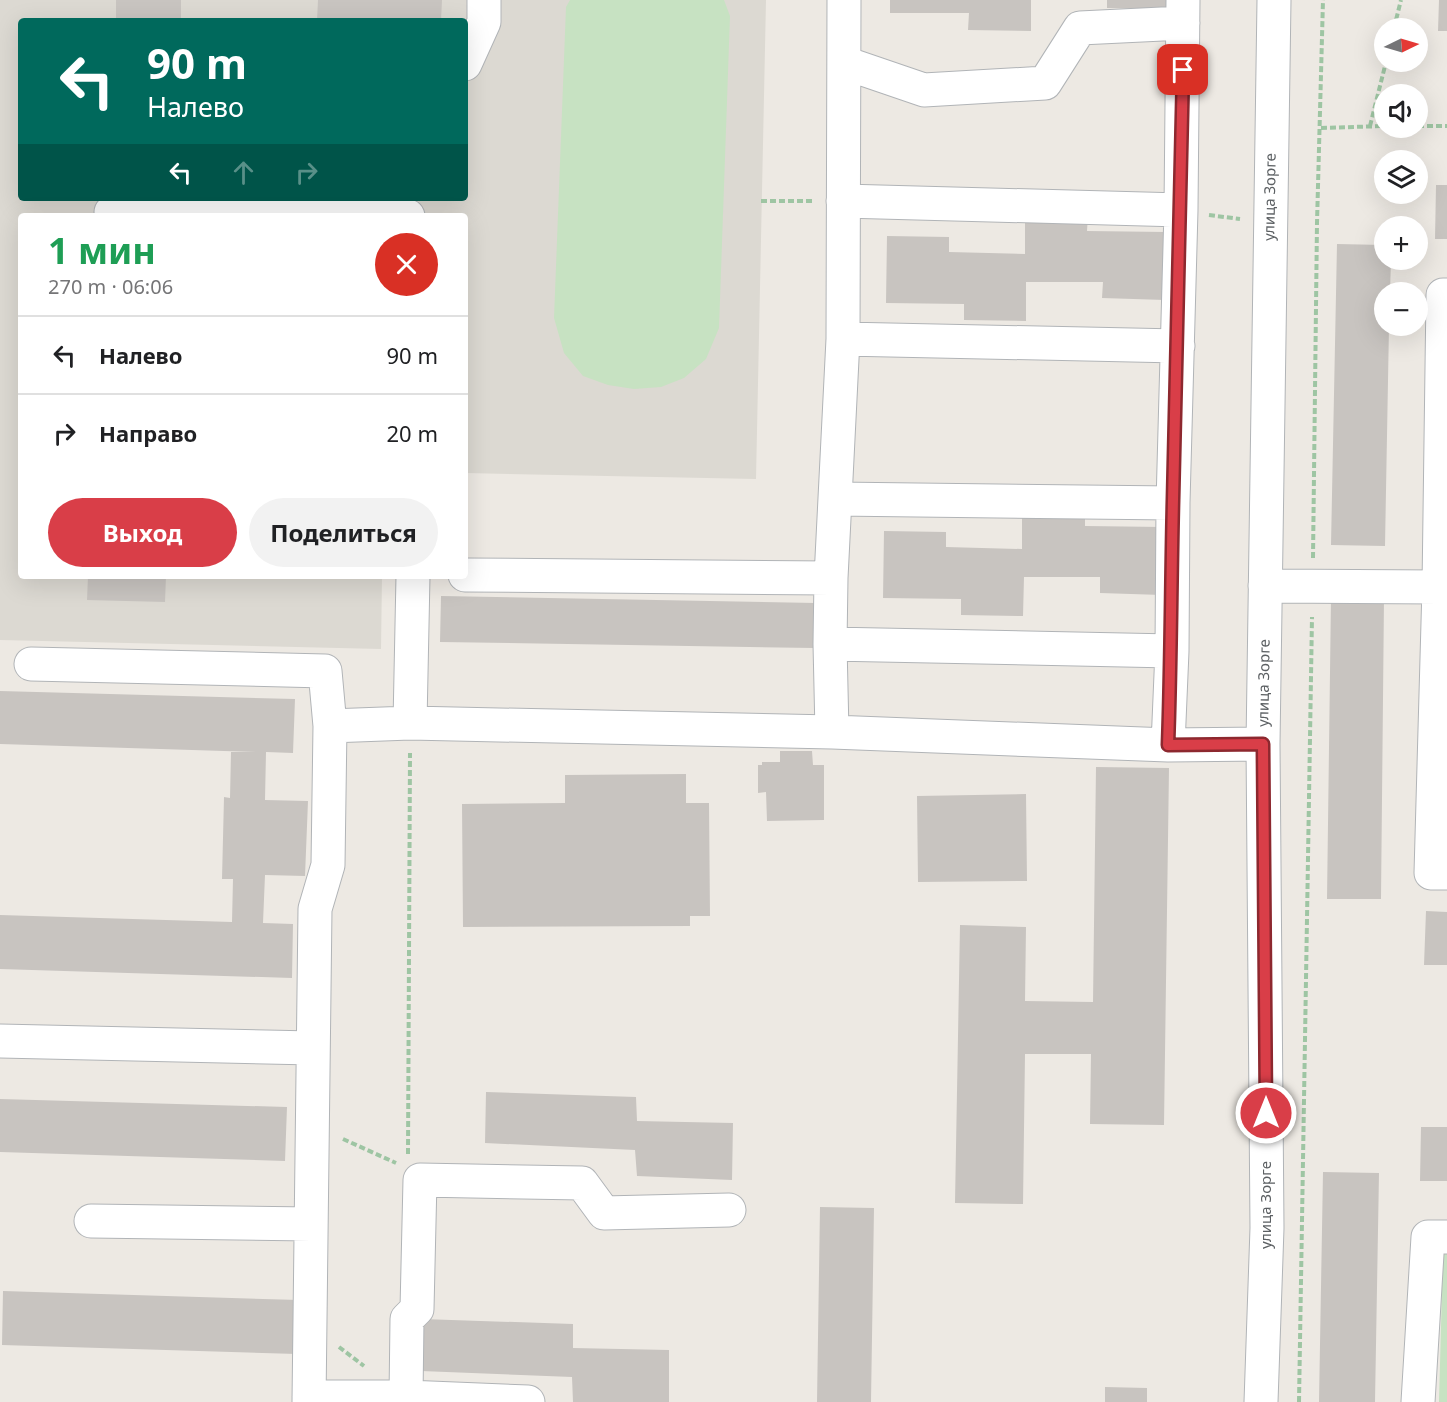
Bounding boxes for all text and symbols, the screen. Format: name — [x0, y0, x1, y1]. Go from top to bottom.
north arrow — [1374, 18, 1428, 72]
map controls — [1374, 18, 1428, 336]
text: 90 m — [147, 34, 247, 91]
icon: left — [48, 42, 126, 120]
pin — [1157, 44, 1208, 95]
icon: arrive — [1166, 53, 1199, 86]
button: sound — [1374, 84, 1428, 138]
text: Налево — [147, 88, 244, 125]
button: layers — [1374, 150, 1428, 204]
street label: улица Зорге — [1258, 153, 1280, 241]
icon: left — [164, 156, 197, 189]
icon: ahead — [227, 156, 260, 189]
icon: right — [290, 156, 323, 189]
button: + — [1374, 216, 1428, 270]
text: 1 мин — [48, 226, 156, 275]
button: close — [375, 233, 438, 296]
text: 270 m · 06:06 — [48, 273, 173, 300]
button: − — [1374, 282, 1428, 336]
icon: left — [48, 339, 81, 372]
text: Налево — [99, 340, 182, 370]
text: 90 m — [387, 340, 438, 370]
icon: right — [48, 417, 81, 450]
text: Направо — [99, 418, 197, 448]
text: 20 m — [387, 418, 438, 448]
button: Выход — [48, 498, 237, 567]
button: Поделиться — [249, 498, 438, 567]
street label: улица Зорге — [1252, 639, 1274, 727]
position arrow — [1234, 1081, 1298, 1145]
street label: улица Зорге — [1255, 1161, 1275, 1249]

